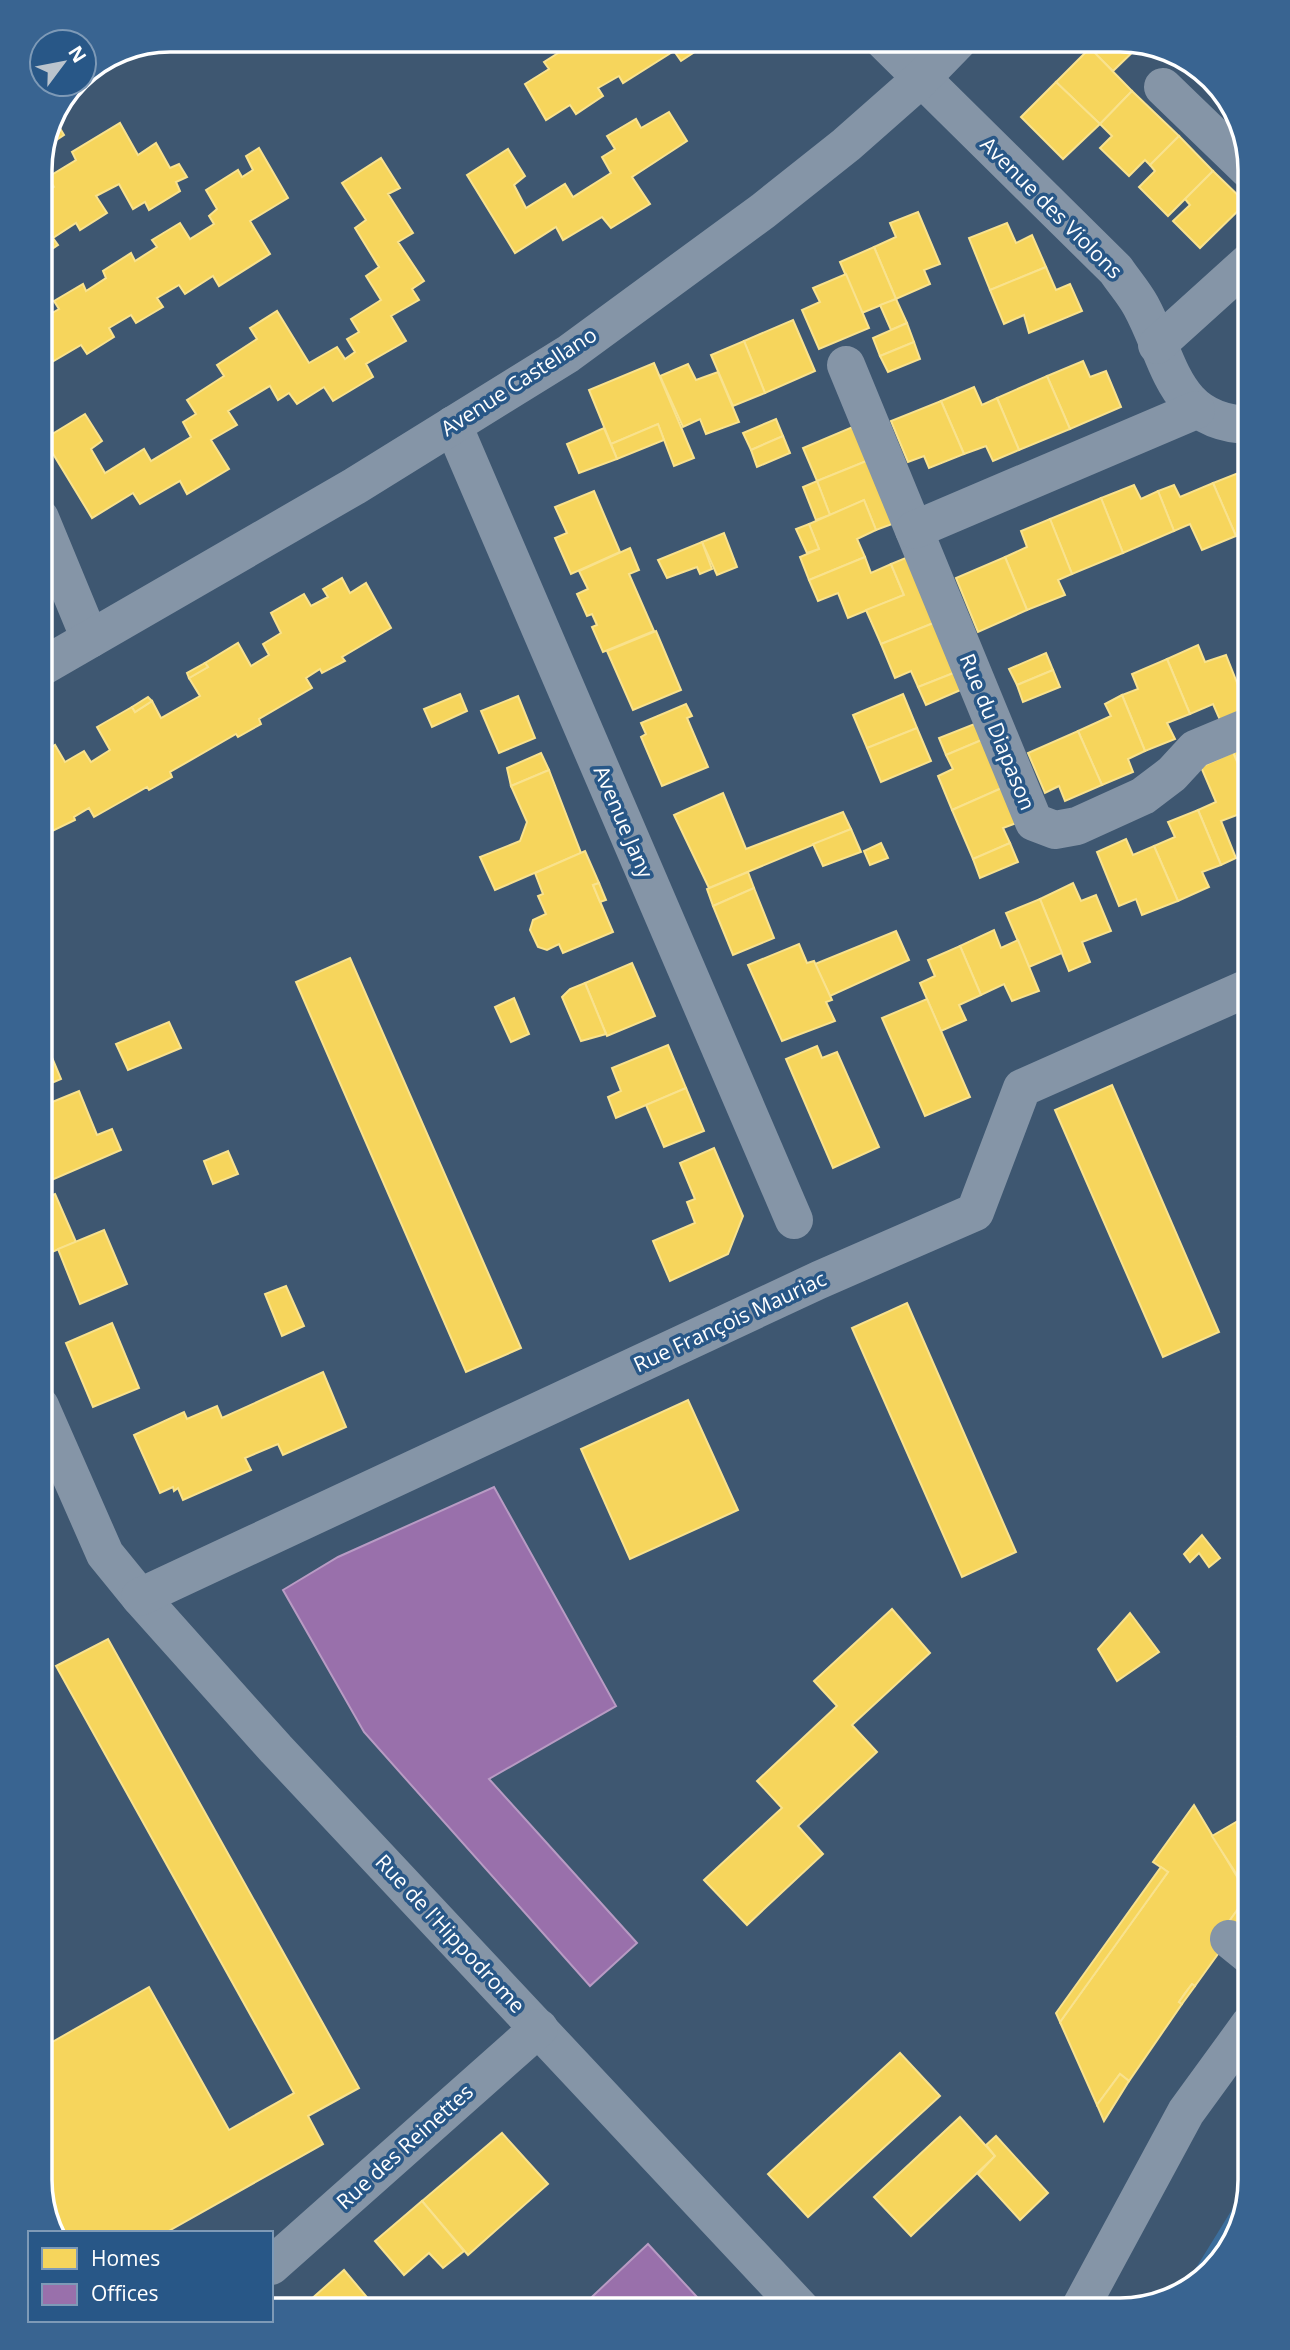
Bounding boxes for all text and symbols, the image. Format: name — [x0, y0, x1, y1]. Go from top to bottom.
north arrow — [28, 28, 98, 98]
text: N — [62, 41, 93, 67]
street label: Avenue des Violons — [975, 130, 1129, 284]
street label: Avenue Castellano — [435, 320, 602, 442]
street label: Rue du Diapason — [954, 649, 1042, 814]
street label: Avenue Jany — [588, 761, 660, 882]
street label: Rue François Mauriac — [629, 1264, 830, 1378]
street label: Rue de l'Hippodrome — [370, 1848, 532, 2019]
street label: Rue des Reinettes — [330, 2077, 479, 2215]
legend — [28, 2231, 273, 2322]
text: Homes — [91, 2244, 160, 2272]
text: Offices — [91, 2279, 159, 2307]

